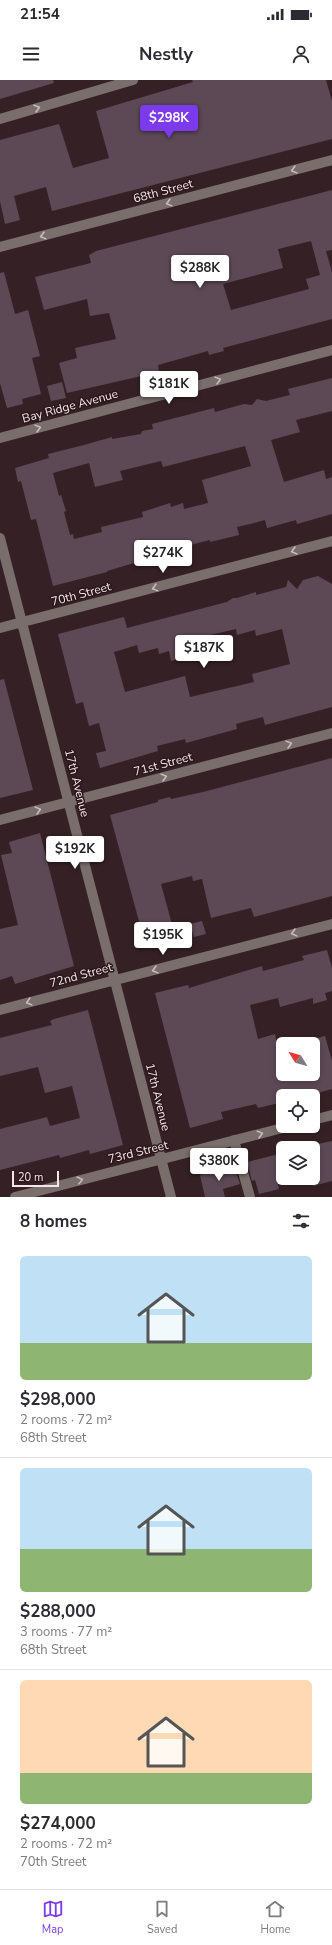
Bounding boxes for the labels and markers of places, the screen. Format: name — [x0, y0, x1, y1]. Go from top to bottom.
pin: $298K — [141, 105, 197, 139]
pin: $288K — [172, 255, 228, 289]
pin: $181K — [141, 371, 197, 405]
pin: $274K — [135, 540, 191, 574]
pin: $187K — [176, 635, 232, 669]
pin: $192K — [47, 836, 103, 870]
pin: $195K — [135, 922, 191, 956]
pin: $380K — [191, 1148, 247, 1182]

